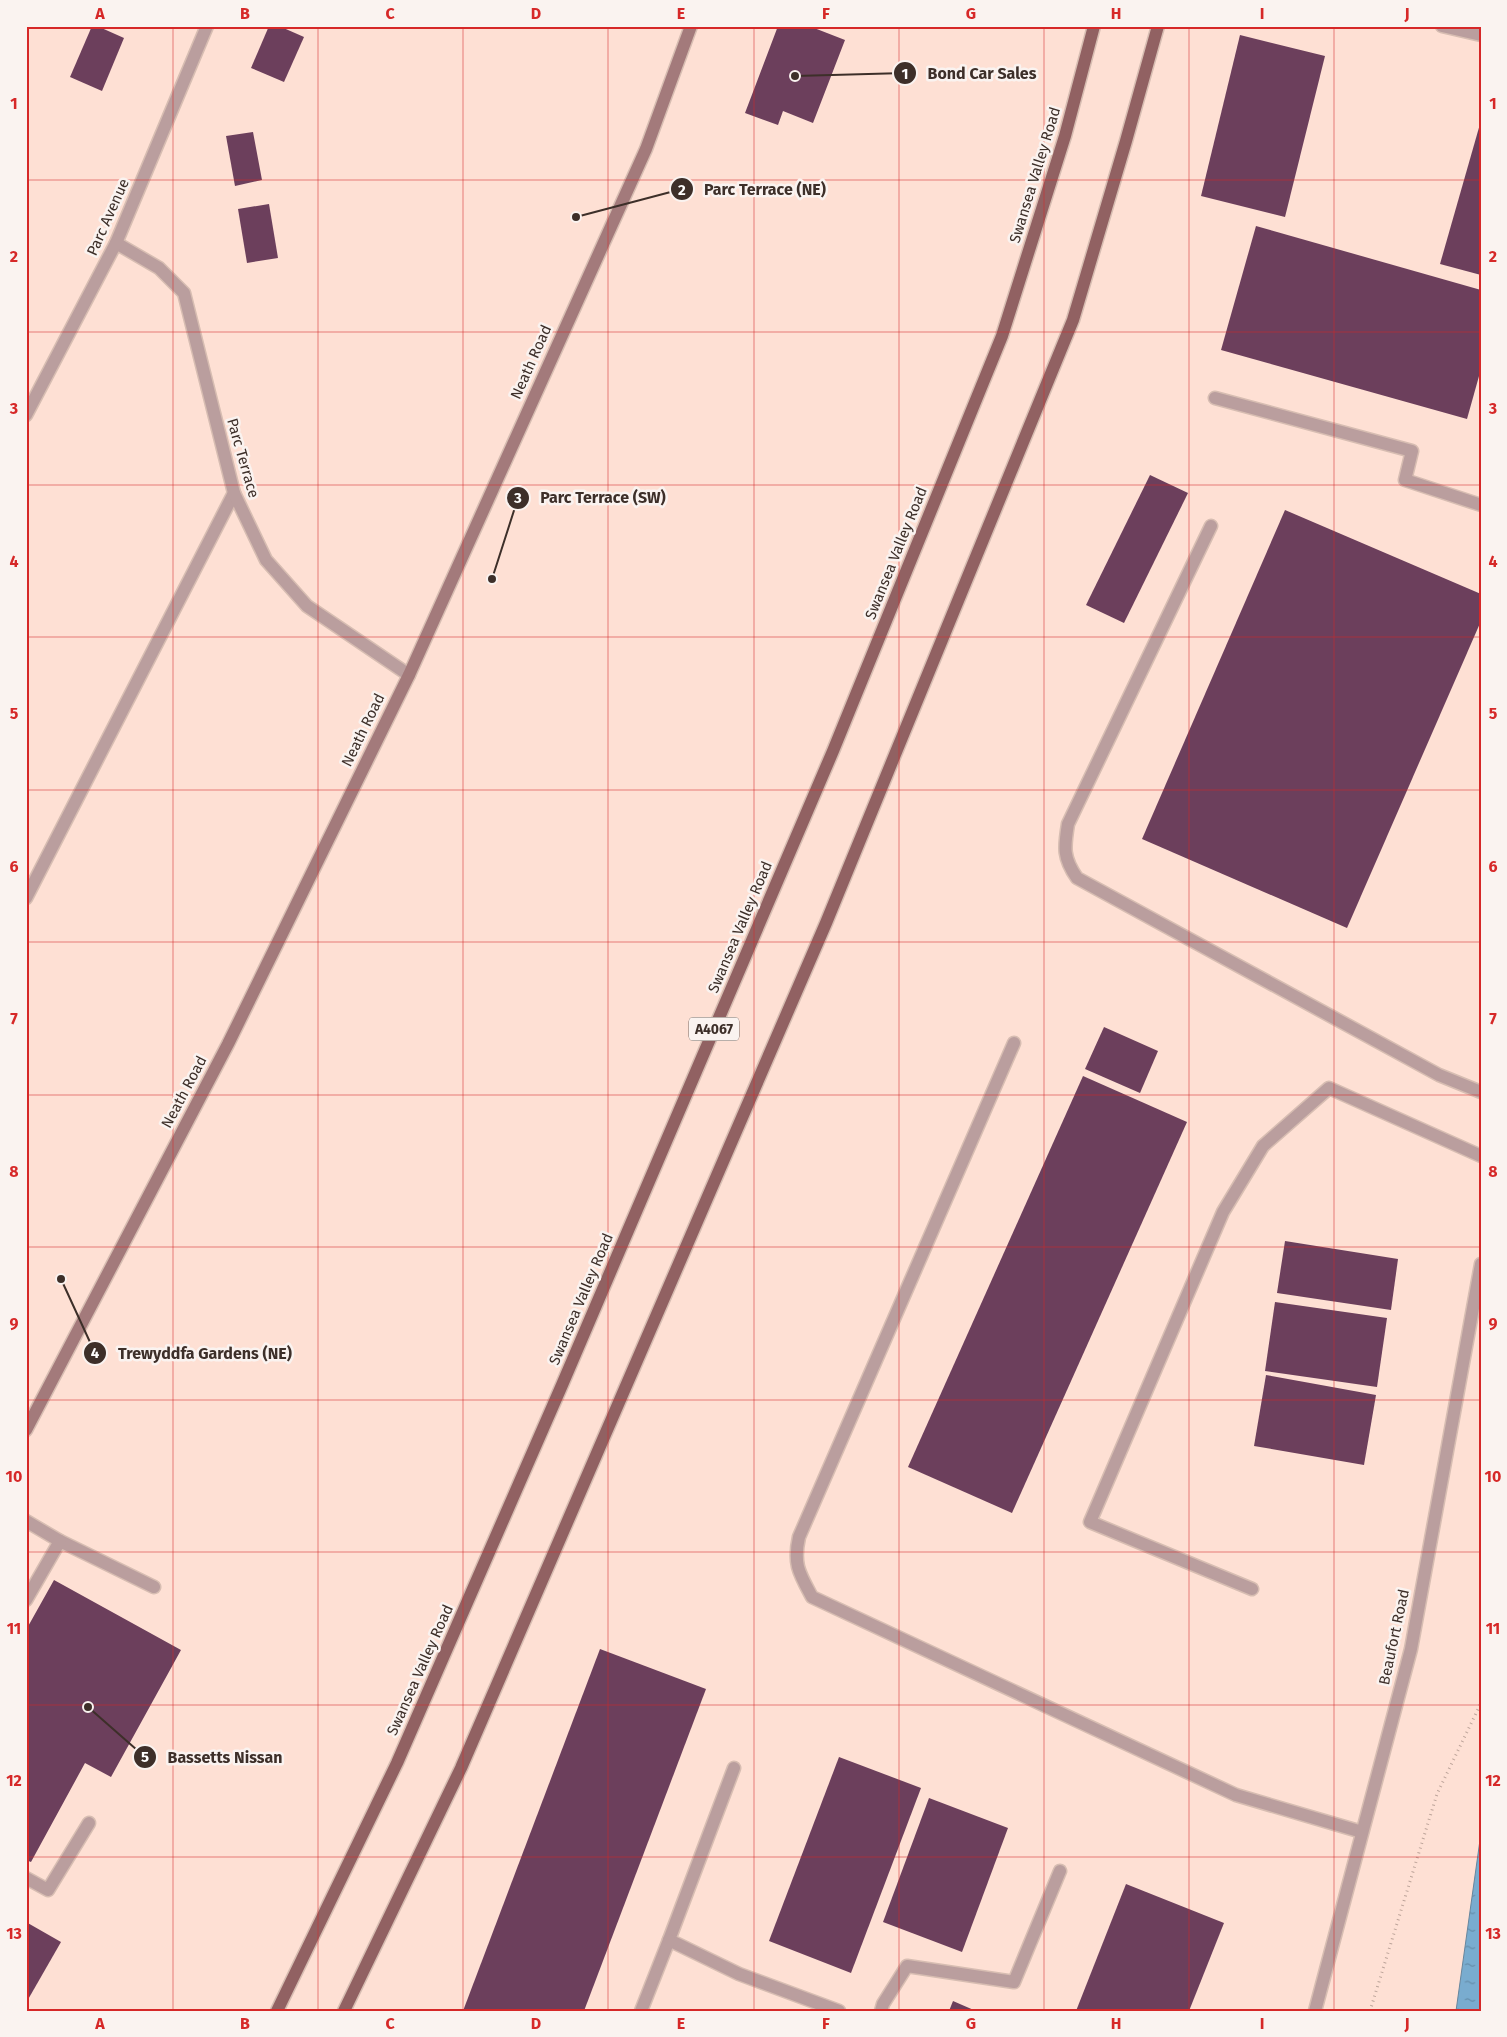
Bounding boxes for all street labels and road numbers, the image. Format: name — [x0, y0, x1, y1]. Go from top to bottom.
street label: Swansea Valley Road — [1006, 105, 1064, 245]
street label: Parc Avenue — [83, 176, 133, 258]
street label: Neath Road — [507, 322, 555, 402]
street label: Parc Terrace — [223, 416, 263, 500]
street label: Swansea Valley Road — [861, 484, 931, 622]
street label: Neath Road — [338, 690, 388, 770]
street label: Swansea Valley Road — [704, 858, 776, 996]
road number: A4067 — [689, 1018, 739, 1040]
street label: Neath Road — [157, 1053, 211, 1131]
street label: Swansea Valley Road — [545, 1230, 617, 1368]
street label: Beaufort Road — [1375, 1587, 1413, 1687]
street label: Swansea Valley Road — [383, 1602, 457, 1738]

